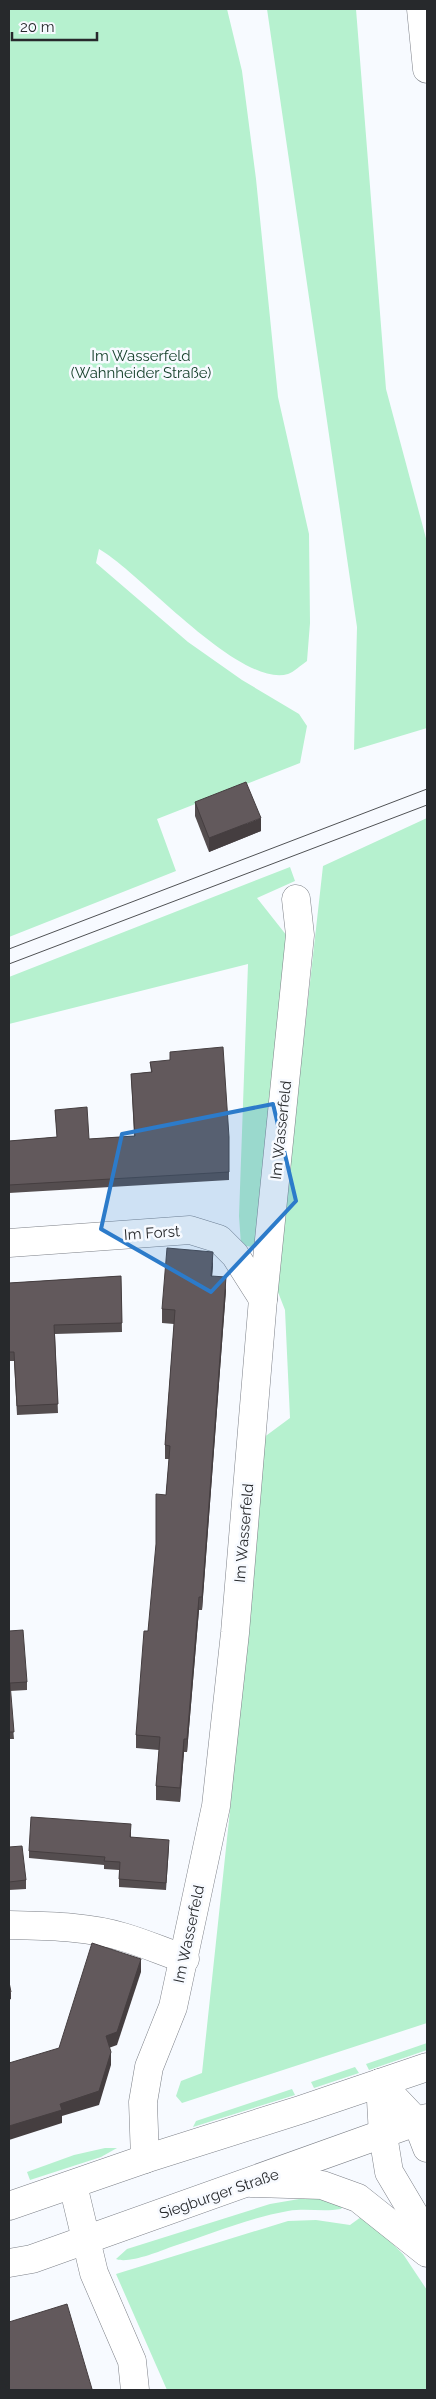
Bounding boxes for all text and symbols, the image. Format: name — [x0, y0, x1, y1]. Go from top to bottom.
scale bar — [12, 10, 98, 42]
text: 20 m — [20, 18, 55, 36]
park label: Im Wasserfeld (Wahnheider Straße) — [71, 347, 211, 382]
street label: Im Wasserfeld — [267, 1080, 295, 1180]
street label: Im Forst — [123, 1222, 181, 1244]
street label: Im Wasserfeld — [231, 1483, 257, 1583]
street label: Im Wasserfeld — [170, 1884, 208, 1984]
street label: Siegburger Straße — [157, 2165, 281, 2223]

